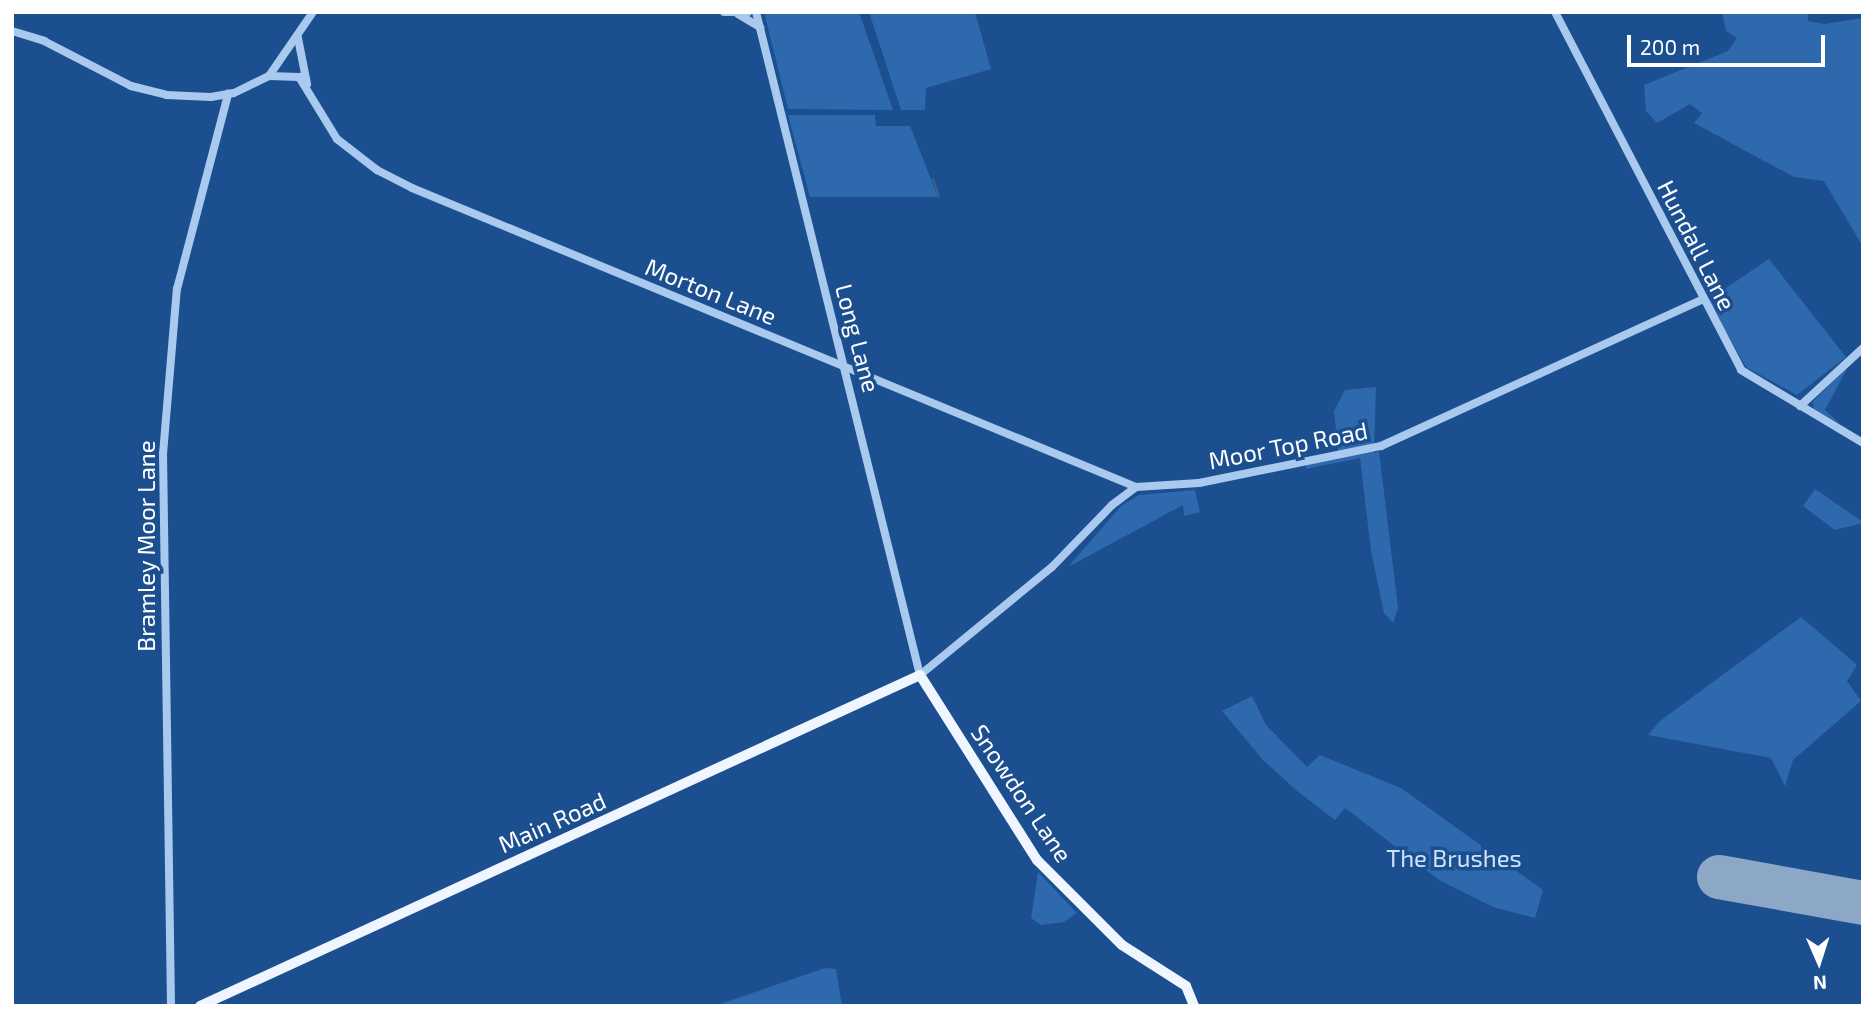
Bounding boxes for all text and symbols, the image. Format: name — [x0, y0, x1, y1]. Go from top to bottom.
scale bar — [1630, 21, 1828, 65]
text: 200 m — [1640, 34, 1700, 59]
street label: Hundall Lane — [1652, 175, 1742, 315]
street label: Morton Lane — [641, 252, 781, 330]
street label: Long Lane — [830, 281, 886, 395]
street label: Moor Top Road — [1205, 415, 1371, 475]
street label: Bramley Moor Lane — [132, 440, 160, 652]
street label: Snowdon Lane — [965, 719, 1079, 867]
street label: Main Road — [494, 786, 610, 858]
park label: The Brushes — [1386, 844, 1522, 872]
north arrow — [1784, 927, 1854, 997]
text: N — [1813, 972, 1828, 995]

